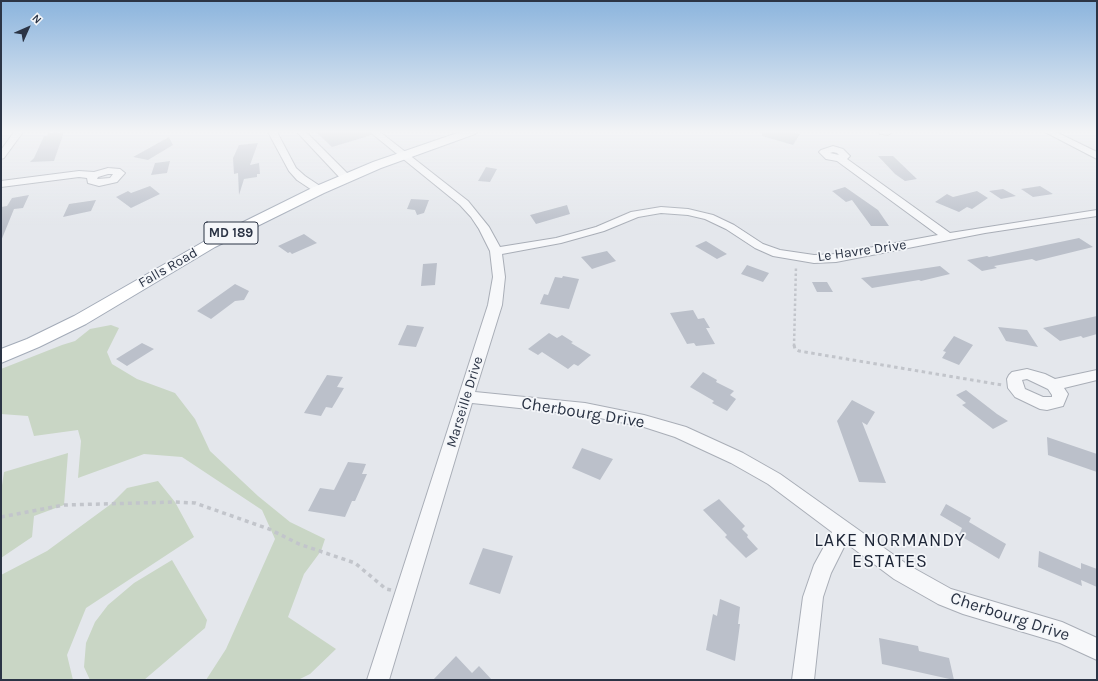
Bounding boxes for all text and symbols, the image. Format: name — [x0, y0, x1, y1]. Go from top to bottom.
north arrow — [8, 8, 48, 48]
text: N — [29, 12, 44, 27]
road number: MD 189 — [204, 222, 258, 244]
street label: Le Havre Drive — [817, 236, 907, 266]
street label: Falls Road — [135, 244, 201, 292]
street label: Marseille Drive — [443, 354, 487, 450]
street label: Cherbourg Drive — [520, 393, 646, 433]
district label: LAKE NORMANDY ESTATES — [814, 530, 966, 572]
street label: Cherbourg Drive — [948, 588, 1072, 646]

